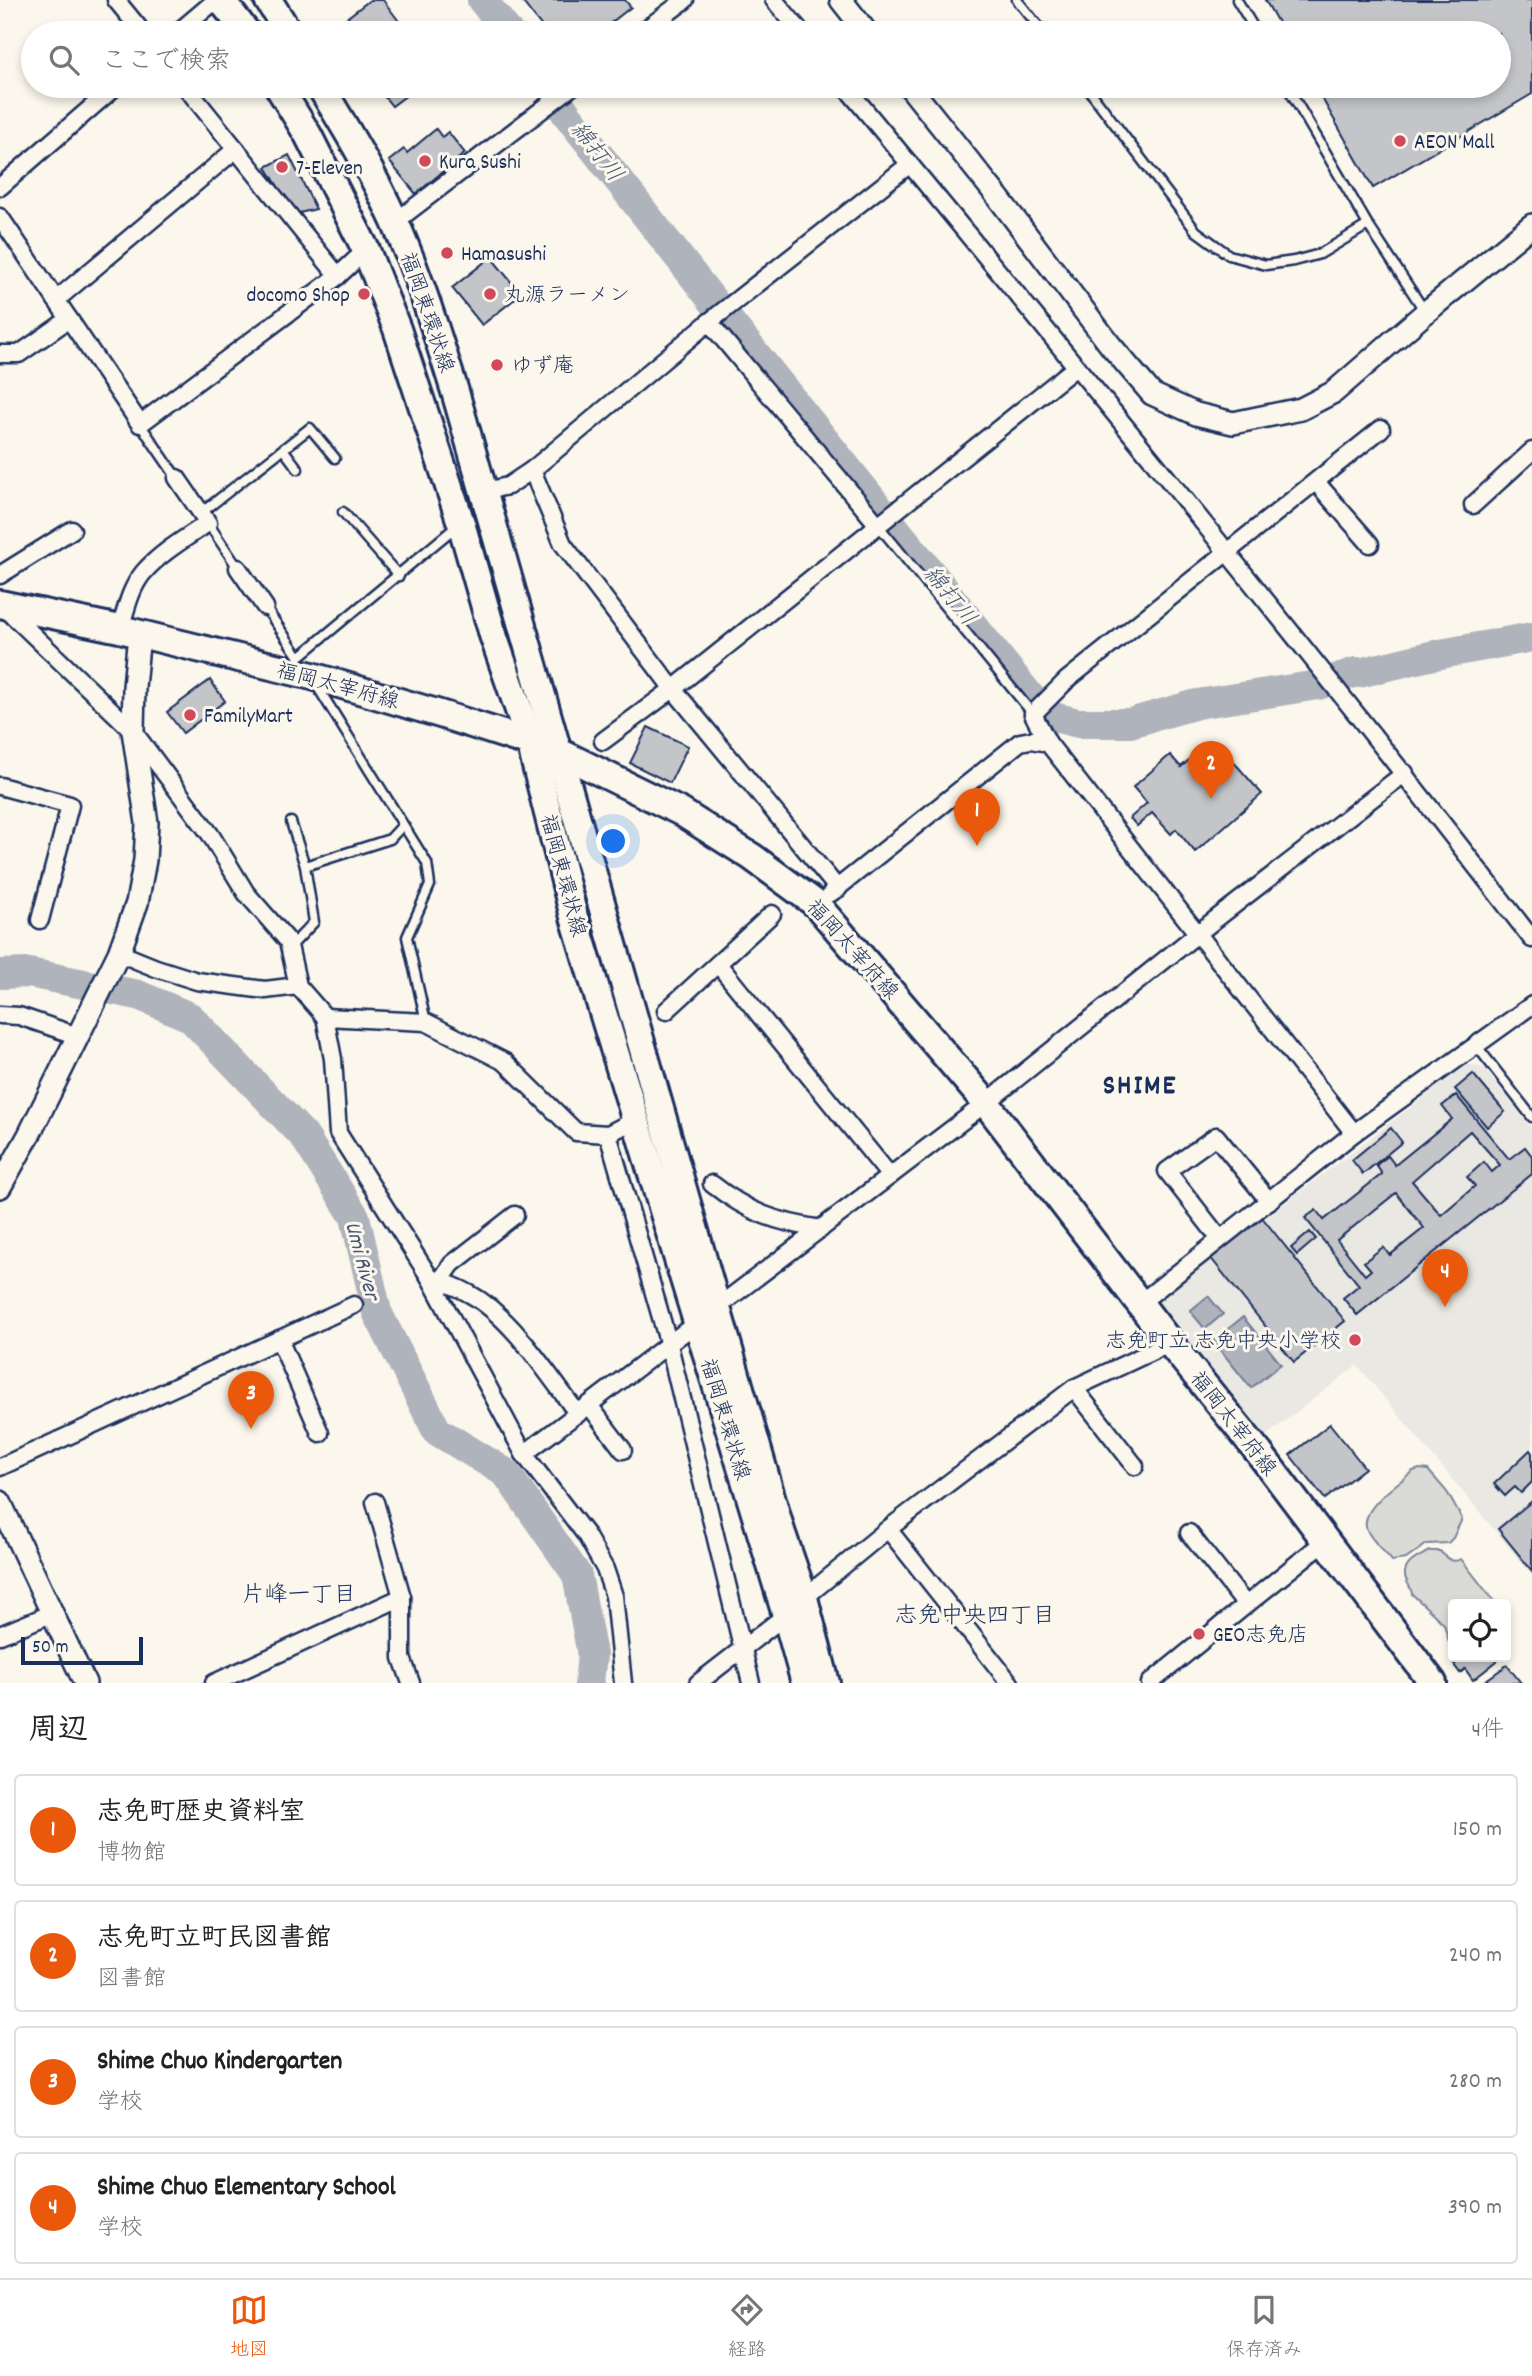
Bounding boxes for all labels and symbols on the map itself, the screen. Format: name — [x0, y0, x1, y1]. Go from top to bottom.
water label: 綿打川 — [561, 116, 629, 190]
place label: AEON Mall — [1414, 129, 1494, 159]
marker: AEON Mall — [1392, 133, 1408, 149]
place label: Kura Sushi — [439, 149, 521, 179]
marker: Kura Sushi — [417, 153, 433, 169]
place label: 7-Eleven — [296, 155, 363, 185]
marker: 7-Eleven — [274, 159, 290, 175]
place label: Hamasushi — [461, 241, 546, 271]
marker: Hamasushi — [439, 245, 455, 261]
street label: 福岡東環状線 — [390, 249, 460, 377]
place label: docomo Shop — [247, 282, 350, 312]
place label: 丸源ラーメン — [504, 282, 630, 312]
marker: docomo Shop — [356, 286, 372, 302]
marker: 丸源ラーメン — [482, 286, 498, 302]
place label: ゆず庵 — [511, 353, 574, 383]
marker: ゆず庵 — [489, 357, 505, 373]
water label: 綿打川 — [914, 560, 983, 634]
street label: 福岡太宰府線 — [272, 657, 402, 719]
place label: FamilyMart — [204, 703, 293, 733]
marker: FamilyMart — [182, 707, 198, 723]
pin: 2 — [1188, 741, 1234, 799]
pin: 1 — [954, 788, 1000, 846]
street label: 福岡東環状線 — [530, 811, 592, 941]
your location — [596, 824, 630, 858]
street label: 福岡太宰府線 — [797, 894, 904, 1008]
district label: SHIME — [1103, 1068, 1177, 1108]
water label: Umi River — [334, 1218, 388, 1306]
pin: 4 — [1422, 1249, 1468, 1307]
place label: 志免町立 志免中央小学校 — [1105, 1328, 1341, 1358]
marker: 志免町立 志免中央小学校 — [1347, 1332, 1363, 1348]
street label: 福岡東環状線 — [690, 1355, 756, 1485]
street label: 福岡太宰府線 — [1181, 1366, 1282, 1484]
pin: 3 — [228, 1371, 274, 1429]
district label: 片峰一丁目 — [242, 1580, 357, 1613]
district label: 志免中央四丁目 — [895, 1601, 1056, 1634]
place label: GEO志免店 — [1213, 1622, 1308, 1652]
marker: GEO志免店 — [1191, 1626, 1207, 1642]
scale bar — [21, 1634, 144, 1666]

